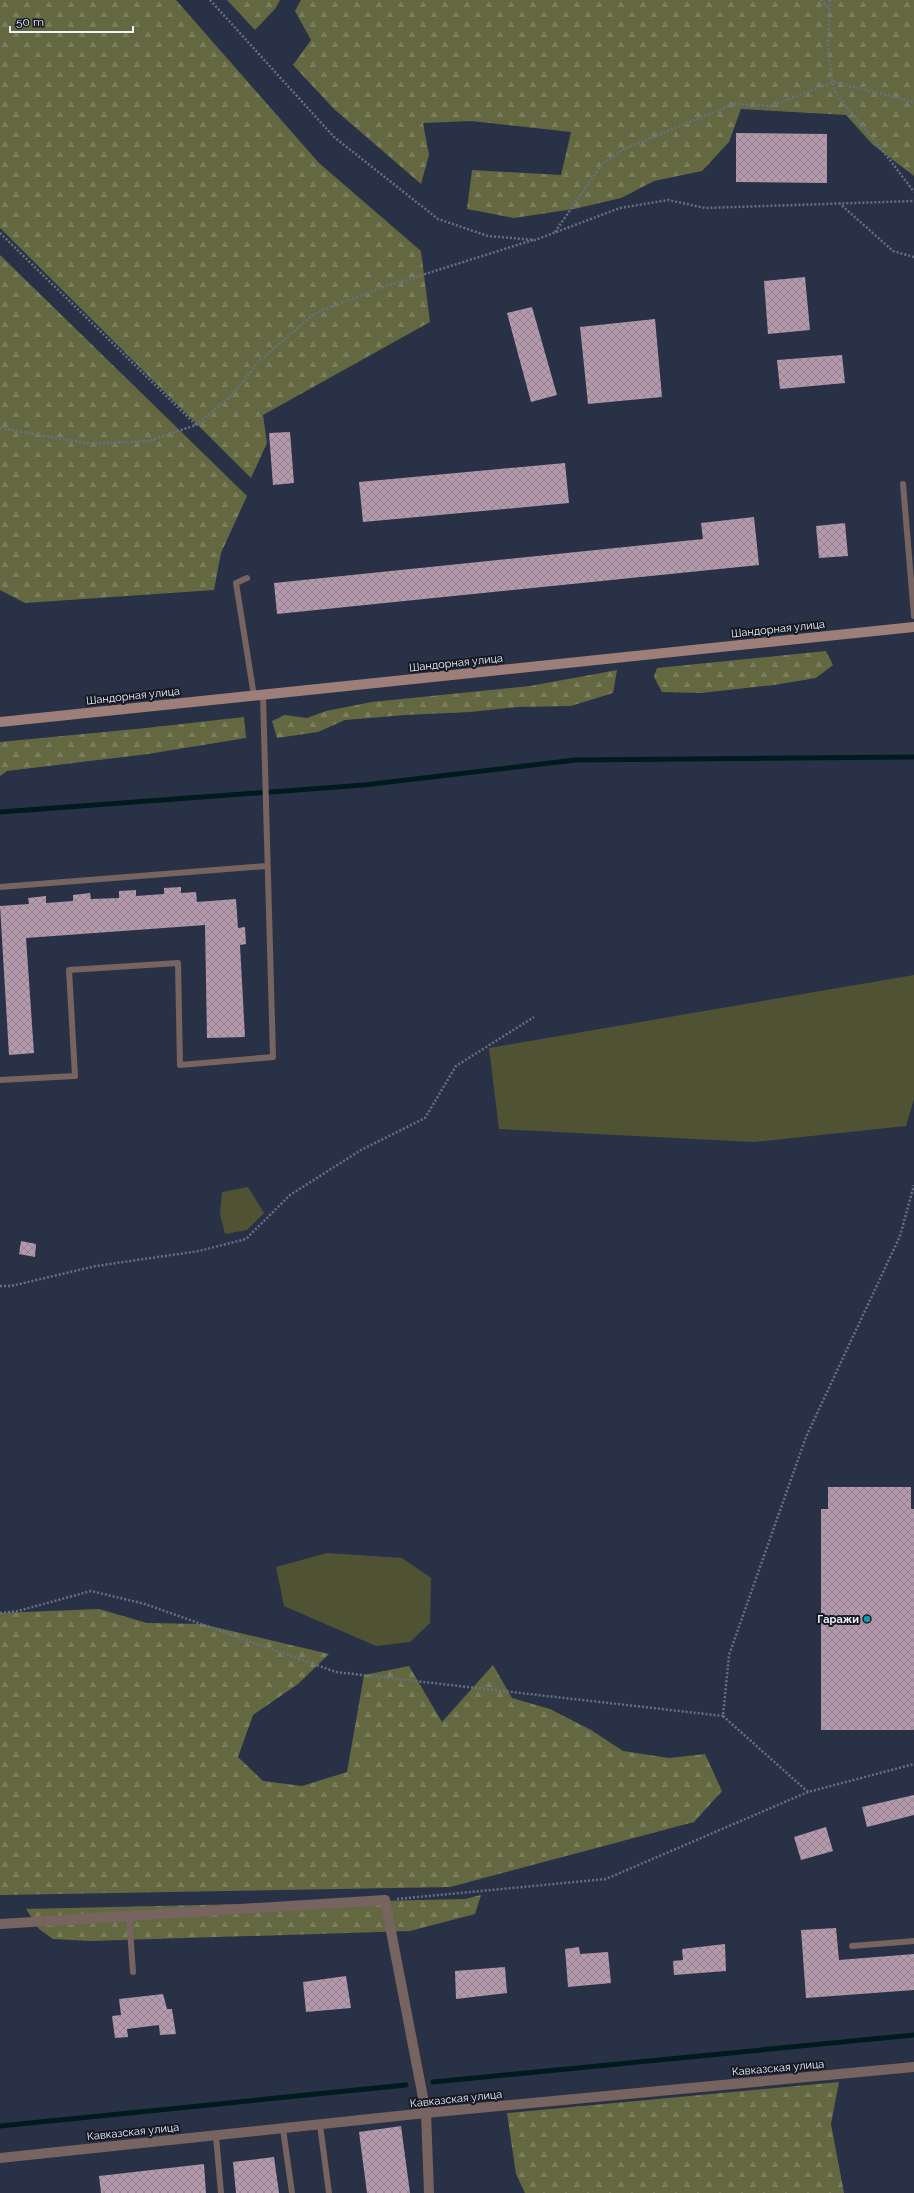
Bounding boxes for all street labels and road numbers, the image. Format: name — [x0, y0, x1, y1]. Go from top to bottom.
street label: Шандорная улица — [730, 618, 826, 640]
street label: Шандорная улица — [408, 652, 504, 674]
street label: Шандорная улица — [85, 685, 181, 707]
street label: Кавказская улица — [731, 2057, 825, 2079]
street label: Кавказская улица — [409, 2088, 503, 2110]
street label: Кавказская улица — [86, 2121, 180, 2143]

